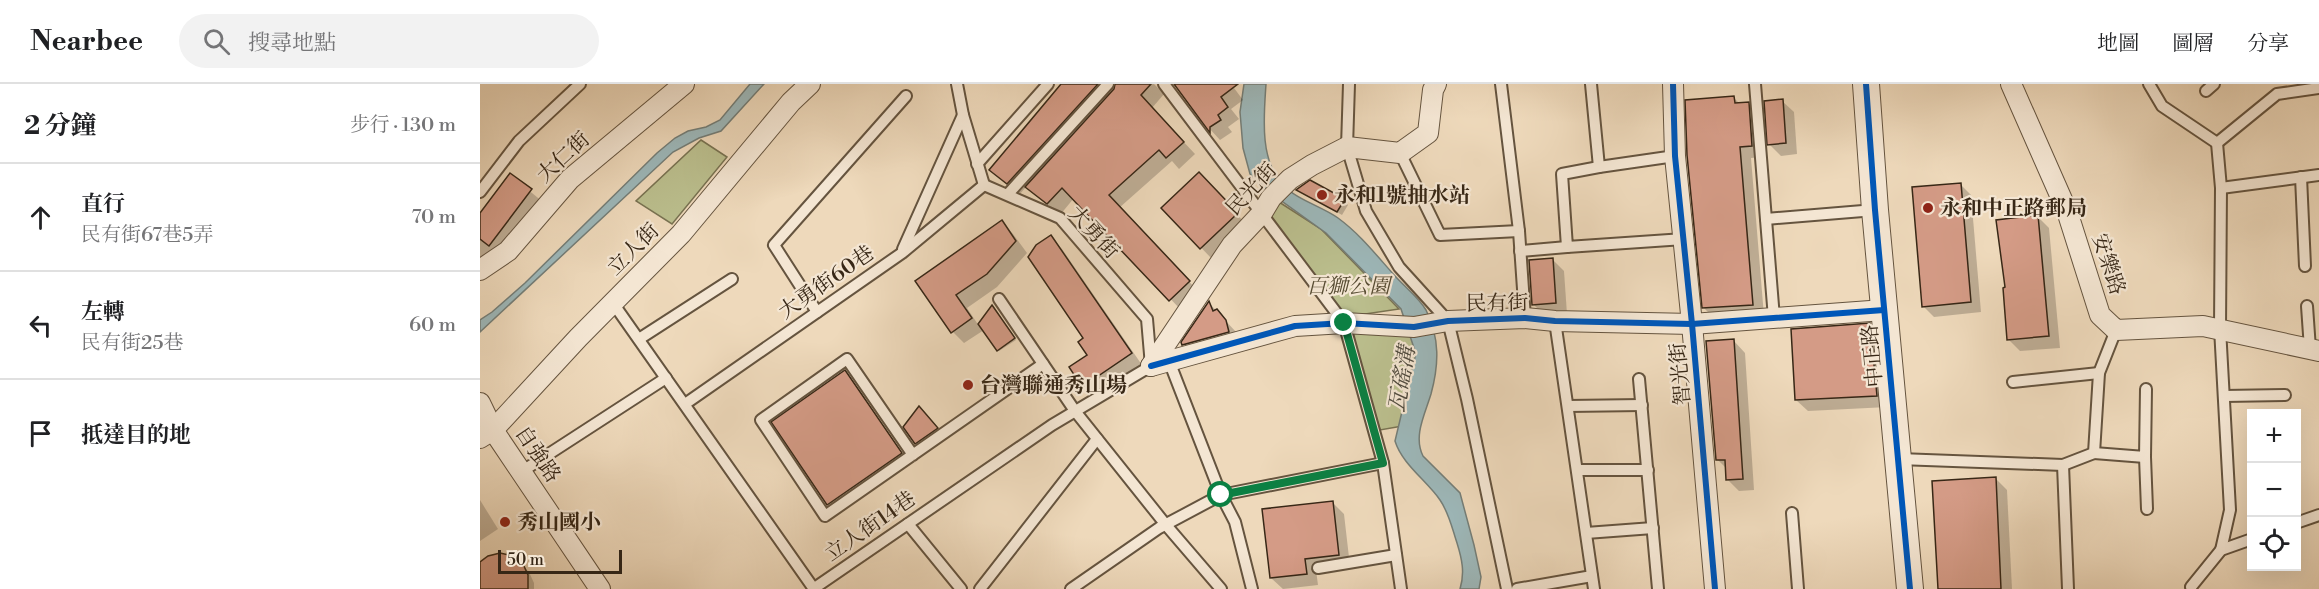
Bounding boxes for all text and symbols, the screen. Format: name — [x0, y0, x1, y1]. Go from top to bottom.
search box — [179, 14, 599, 68]
text: Nearbee — [30, 24, 143, 59]
icon: search — [200, 25, 233, 58]
text: 搜尋地點 — [248, 30, 336, 57]
text: 地圖 — [2097, 31, 2139, 57]
text: 圖層 — [2172, 31, 2214, 57]
text: 分享 — [2247, 31, 2289, 57]
text: 2 分鐘 — [24, 110, 96, 142]
text: 步行 · 130 m — [350, 113, 456, 138]
street label: 大仁街 — [532, 127, 596, 189]
street label: 民光街 — [1221, 158, 1283, 222]
place label: 永和1號抽水站 — [1334, 183, 1470, 209]
marker: 永和1號抽水站 — [1315, 188, 1329, 202]
text: 直行 — [81, 191, 125, 218]
place label: 永和中正路郵局 — [1940, 196, 2087, 222]
icon: ahead — [24, 201, 57, 234]
street label: 大勇街 — [1062, 201, 1124, 265]
marker: 永和中正路郵局 — [1921, 201, 1935, 215]
text: 70 m — [412, 205, 456, 230]
street label: 立人街 — [602, 218, 665, 281]
text: 民有街67巷5弄 — [81, 223, 213, 248]
street label: 安樂路 — [2086, 230, 2130, 298]
street label: 大勇街60巷 — [774, 240, 879, 325]
park label: 百獅公園 — [1306, 274, 1393, 300]
street label: 民有街 — [1465, 290, 1529, 318]
text: 左轉 — [81, 299, 125, 326]
icon: left — [24, 309, 57, 342]
route end — [1330, 309, 1356, 335]
text: 60 m — [409, 313, 456, 338]
street label: 中正路 — [1857, 323, 1889, 388]
text: 民有街25巷 — [81, 331, 183, 356]
water label: 瓦磘溝 — [1383, 341, 1422, 414]
street label: 智光街 — [1665, 341, 1697, 406]
place label: 台灣聯通秀山場 — [980, 373, 1127, 399]
marker: 台灣聯通秀山場 — [961, 378, 975, 392]
map controls — [2247, 409, 2301, 571]
button: + — [2247, 409, 2301, 463]
icon: arrive — [24, 417, 57, 450]
street label: 自強路 — [509, 421, 566, 488]
text: 抵達目的地 — [81, 422, 191, 449]
button: − — [2247, 463, 2301, 517]
route start — [1207, 481, 1233, 507]
street label: 立人街14巷 — [820, 486, 921, 568]
place label: 秀山國小 — [517, 510, 601, 536]
marker: 秀山國小 — [498, 515, 512, 529]
button: locate — [2247, 517, 2301, 571]
scale bar — [498, 547, 622, 574]
text: 50 m — [507, 550, 544, 570]

